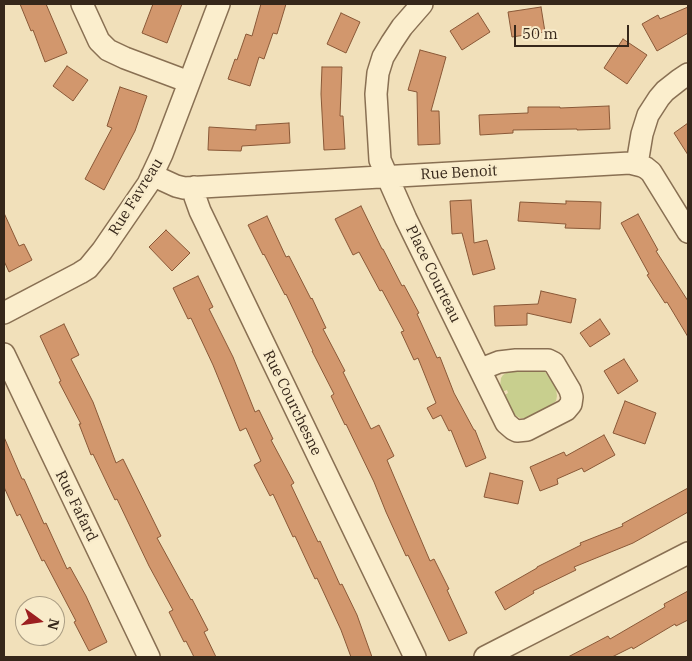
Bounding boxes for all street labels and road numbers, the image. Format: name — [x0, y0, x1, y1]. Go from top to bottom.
street label: Rue Favreau — [105, 155, 167, 239]
street label: Rue Benoit — [420, 162, 498, 184]
street label: Place Courteau — [402, 222, 464, 326]
street label: Rue Courchesne — [259, 347, 325, 459]
street label: Rue Fafard — [51, 468, 101, 544]

